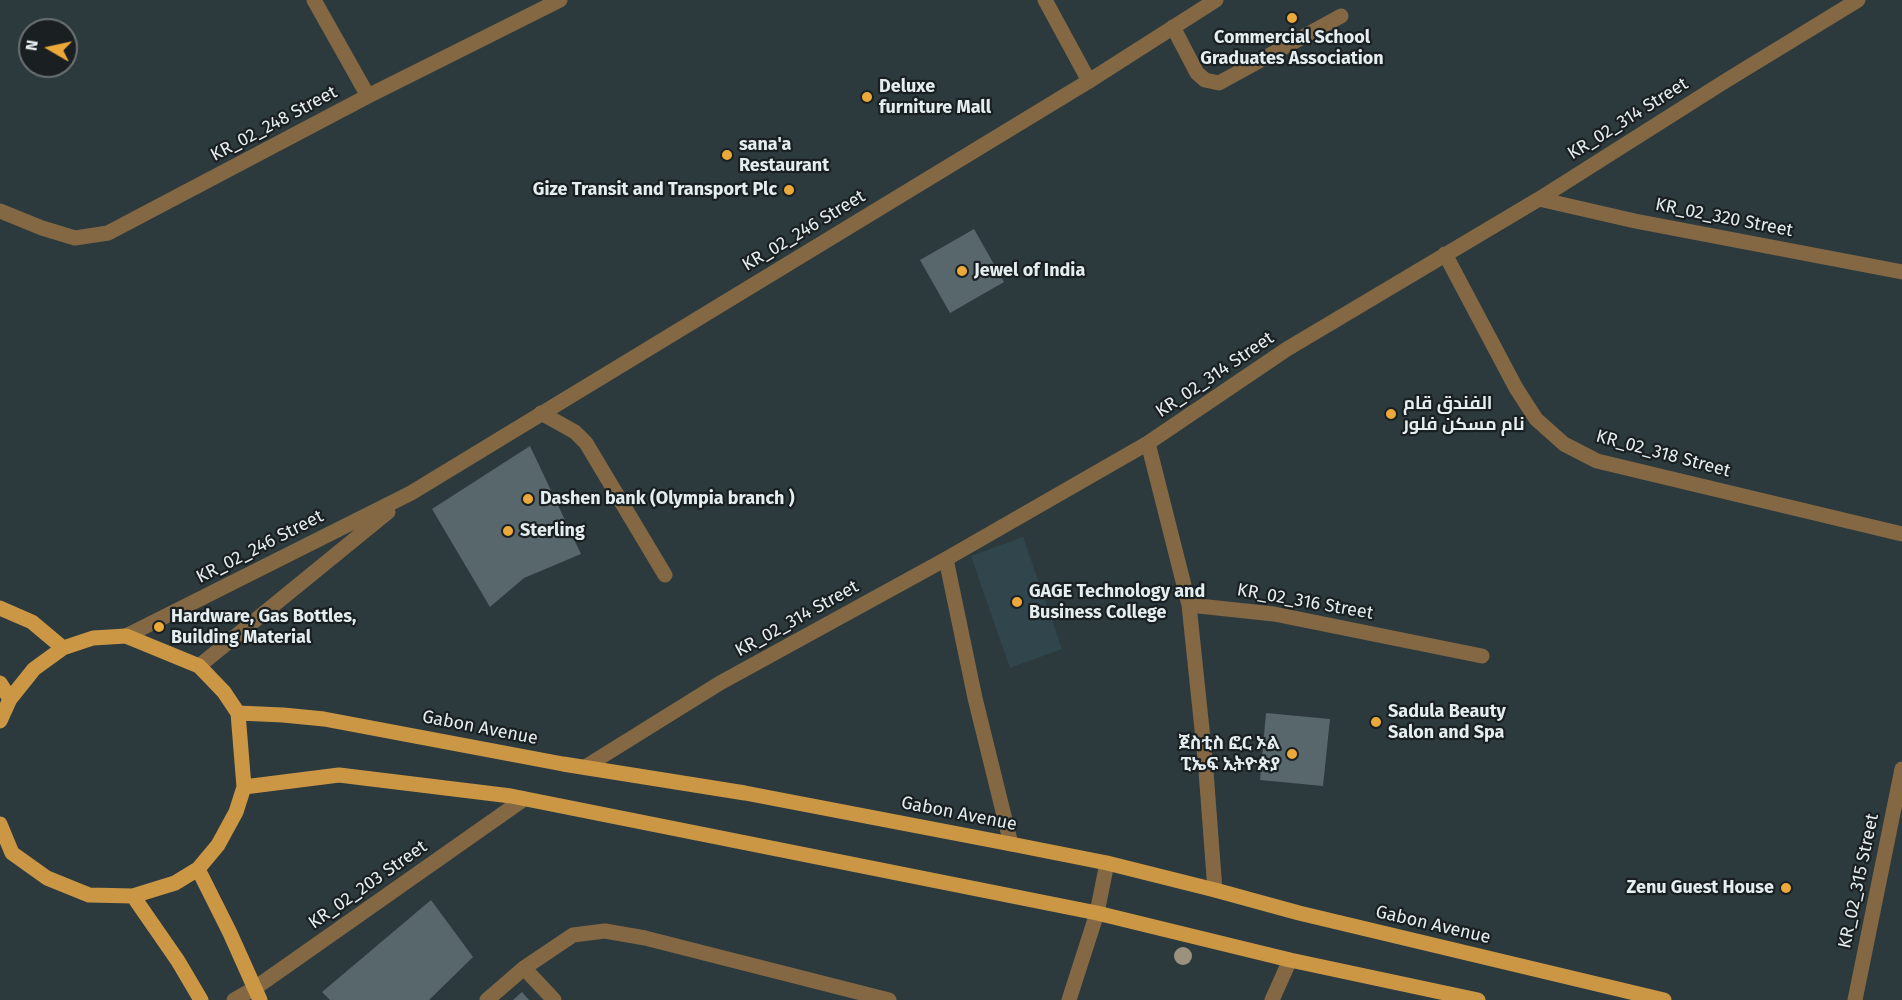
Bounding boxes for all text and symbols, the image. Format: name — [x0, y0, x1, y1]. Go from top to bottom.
marker: Commercial School Graduates Association — [1285, 11, 1299, 25]
north arrow — [18, 18, 78, 78]
place label: Commercial School Graduates Association — [1200, 27, 1384, 70]
text: N — [21, 39, 42, 52]
street label: KR_02_314 Street — [1564, 73, 1692, 165]
place label: Deluxe furniture Mall — [879, 76, 991, 118]
street label: KR_02_248 Street — [207, 82, 341, 166]
marker: Deluxe furniture Mall — [860, 90, 874, 104]
place label: sana'a Restaurant — [739, 134, 829, 176]
marker: sana'a Restaurant — [720, 148, 734, 162]
place label: Gize Transit and Transport Plc — [533, 179, 777, 201]
marker: Gize Transit and Transport Plc — [782, 183, 796, 197]
street label: KR_02_246 Street — [739, 186, 869, 276]
street label: KR_02_320 Street — [1653, 194, 1795, 242]
place label: Jewel of India — [974, 260, 1085, 282]
marker: Jewel of India — [955, 264, 969, 278]
street label: KR_02_314 Street — [1152, 327, 1278, 423]
place label: الفندق قام نام مسكن فلور — [1403, 393, 1524, 436]
marker: الفندق قام نام مسكن فلور — [1384, 407, 1398, 421]
street label: KR_02_318 Street — [1593, 426, 1733, 482]
place label: Dashen bank (Olympia branch ) — [540, 488, 795, 510]
marker: Dashen bank (Olympia branch ) — [521, 492, 535, 506]
street label: KR_02_246 Street — [193, 506, 327, 588]
place label: Sterling — [520, 520, 585, 542]
marker: Sterling — [501, 524, 515, 538]
street label: KR_02_314 Street — [731, 576, 863, 662]
street label: KR_02_316 Street — [1235, 579, 1375, 625]
place label: GAGE Technology and Business College — [1029, 581, 1205, 624]
marker: GAGE Technology and Business College — [1010, 595, 1024, 609]
place label: Hardware, Gas Bottles, Building Material — [171, 606, 356, 648]
marker: Hardware, Gas Bottles, Building Material — [152, 620, 166, 634]
place label: Sadula Beauty Salon and Spa — [1388, 701, 1506, 744]
street label: Gabon Avenue — [420, 706, 540, 750]
marker: Sadula Beauty Salon and Spa — [1369, 715, 1383, 729]
place label: ጀስቲስ ፎር ኦል ፒኤፍ ኢትዮጵያ — [1179, 733, 1280, 776]
marker: ጀስቲስ ፎር ኦል ፒኤፍ ኢትዮጵያ — [1285, 747, 1299, 761]
street label: Gabon Avenue — [899, 792, 1019, 836]
street label: KR_02_315 Street — [1834, 812, 1884, 950]
street label: KR_02_203 Street — [305, 836, 431, 934]
place label: Zenu Guest House — [1627, 877, 1774, 899]
marker: Zenu Guest House — [1779, 881, 1793, 895]
street label: Gabon Avenue — [1373, 901, 1493, 949]

